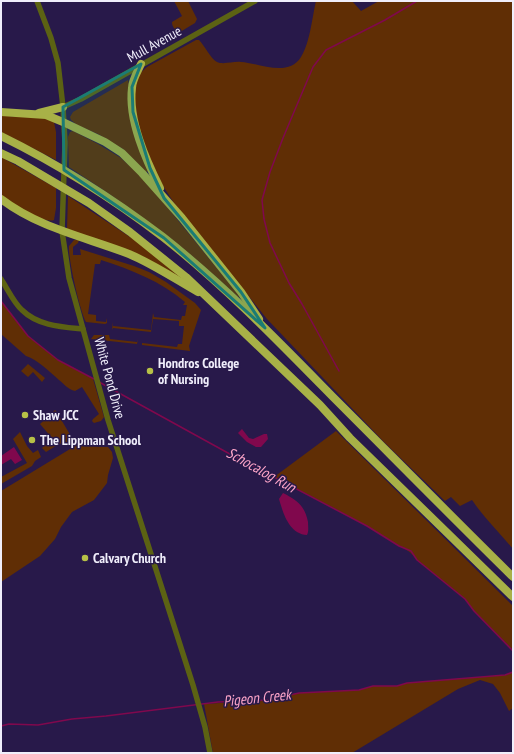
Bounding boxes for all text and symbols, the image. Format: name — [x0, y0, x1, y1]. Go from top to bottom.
street label: Mull Avenue — [124, 22, 185, 66]
street label: White Pond Drive — [90, 335, 130, 421]
place label: Hondros College of Nursing — [158, 354, 239, 388]
marker: Hondros College of Nursing — [145, 366, 155, 376]
place label: Shaw JCC — [33, 406, 79, 424]
marker: Shaw JCC — [20, 410, 30, 420]
place label: The Lippman School — [40, 431, 141, 449]
marker: The Lippman School — [27, 435, 37, 445]
water label: Schocalog Run — [223, 443, 300, 497]
place label: Calvary Church — [93, 549, 166, 567]
marker: Calvary Church — [80, 553, 90, 563]
water label: Pigeon Creek — [222, 684, 294, 710]

